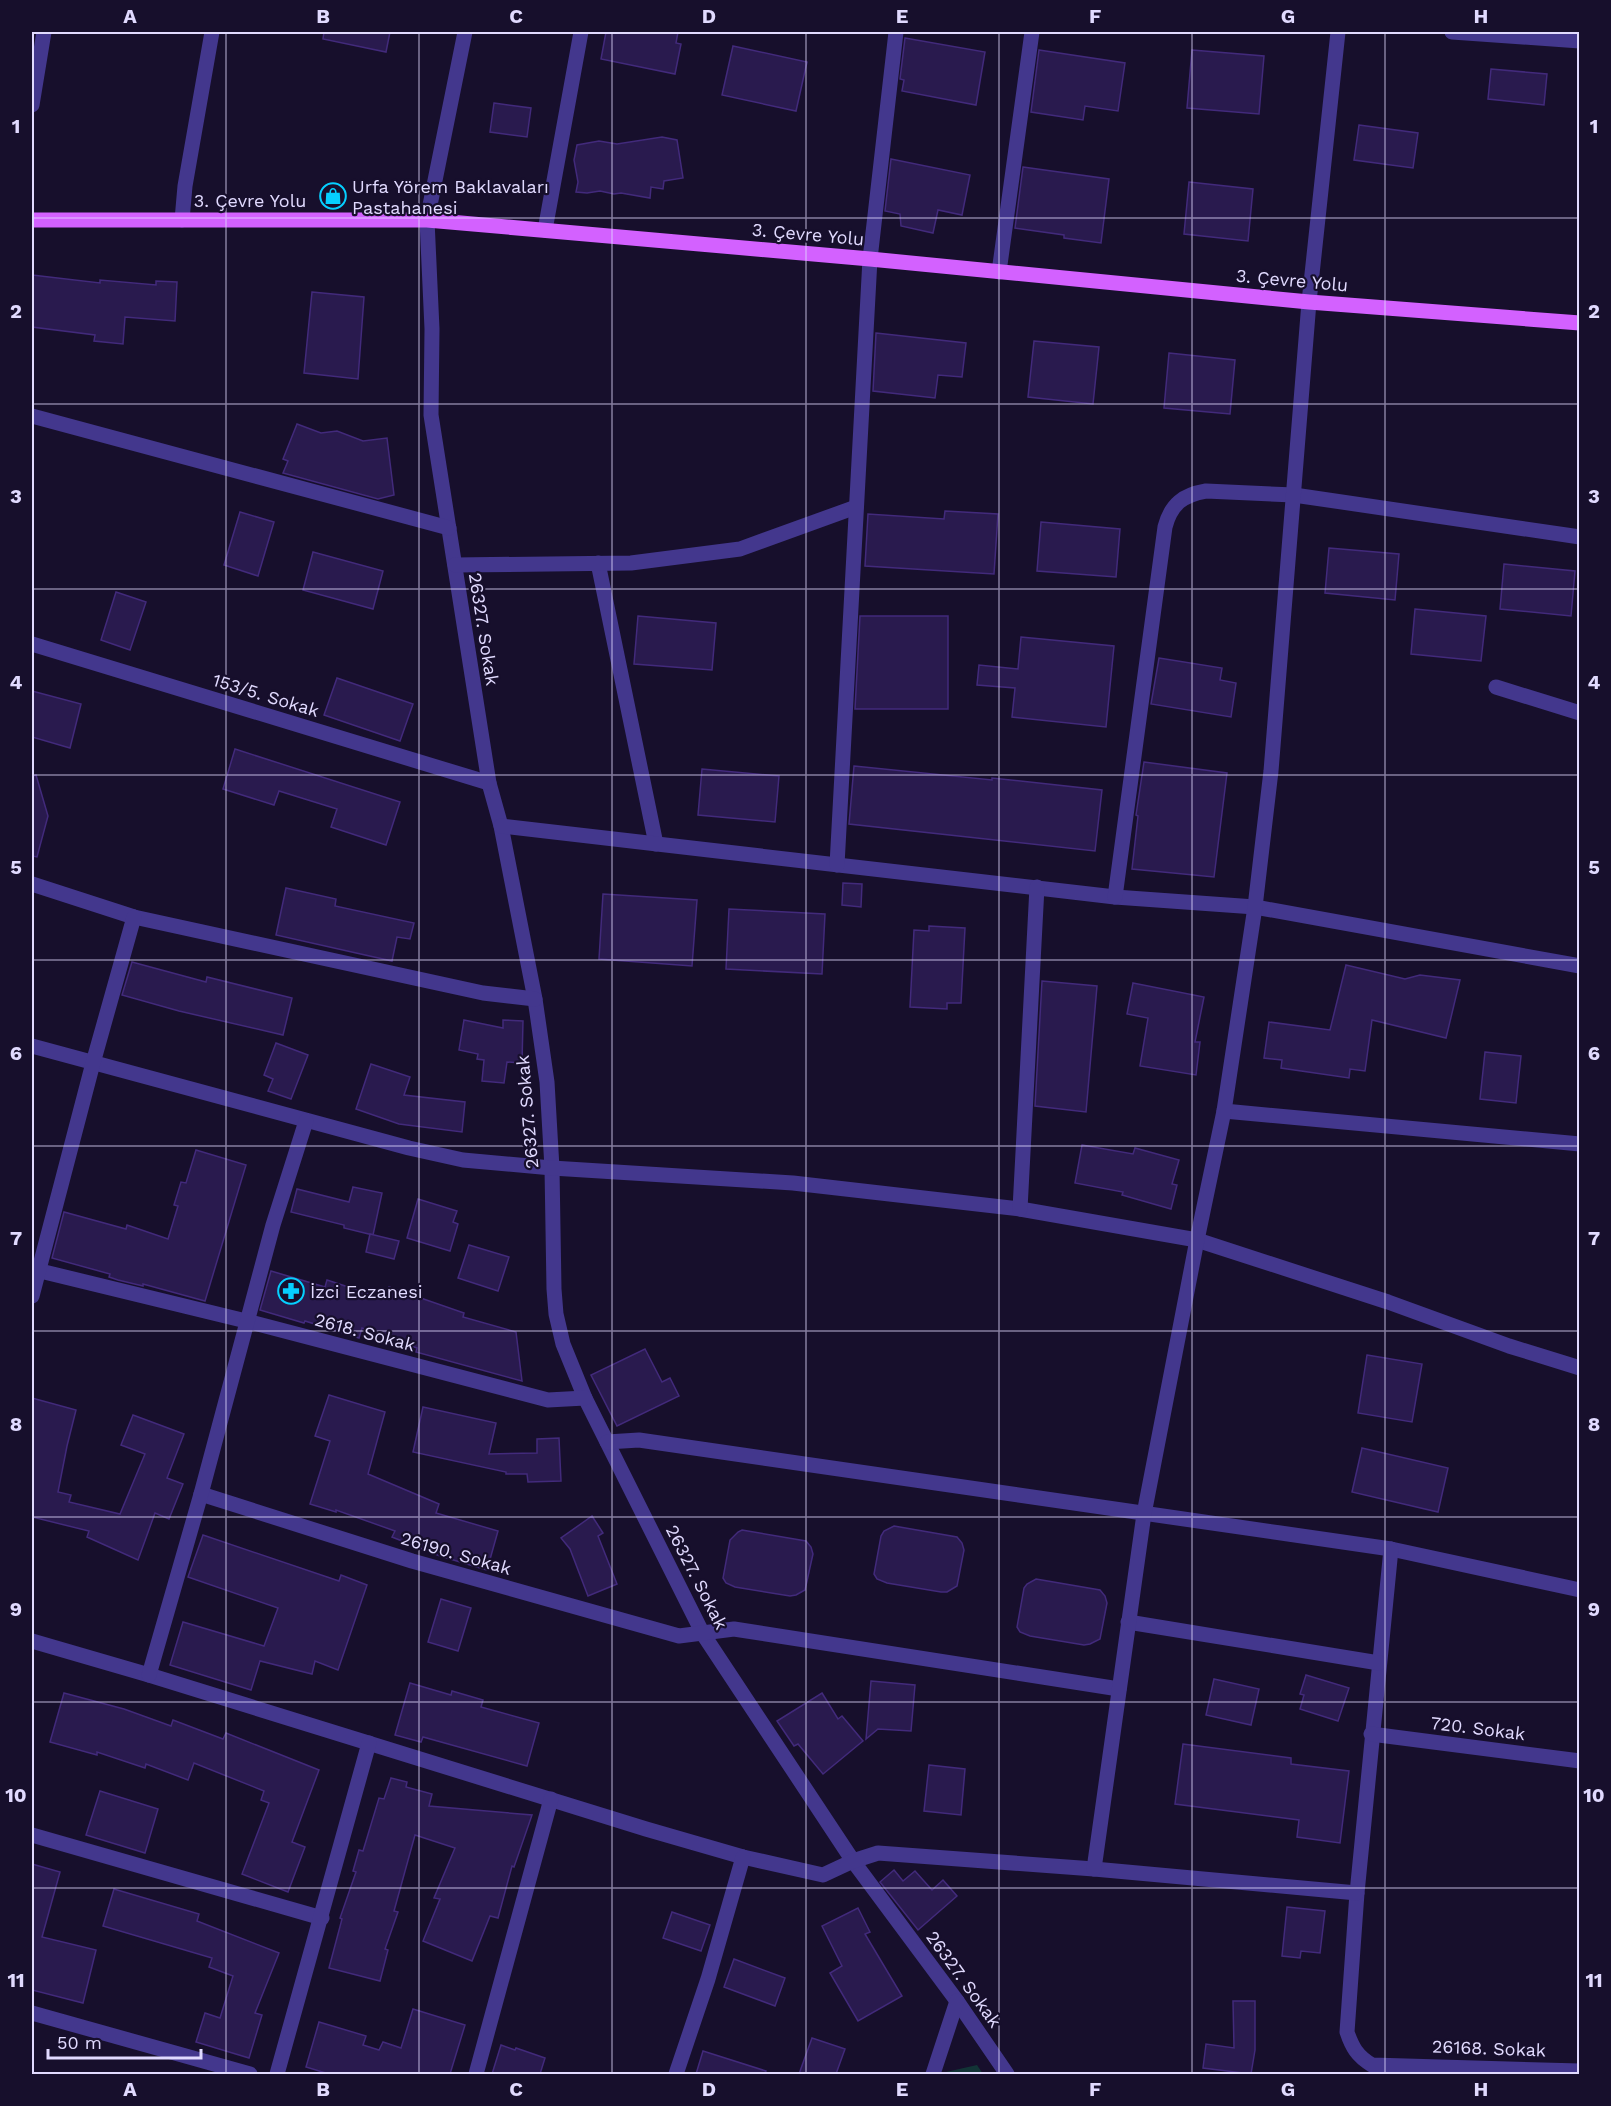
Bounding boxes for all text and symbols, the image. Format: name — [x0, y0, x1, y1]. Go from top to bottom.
text: A — [123, 4, 137, 28]
text: B — [316, 4, 330, 28]
text: C — [509, 4, 523, 28]
text: D — [702, 4, 716, 28]
text: E — [896, 4, 908, 28]
text: F — [1089, 4, 1101, 28]
text: G — [1281, 4, 1295, 28]
text: H — [1474, 4, 1488, 28]
text: 1 — [12, 114, 20, 138]
text: 1 — [1590, 114, 1598, 138]
place label: Urfa Yörem Baklavaları Pastahanesi — [352, 176, 549, 218]
shop icon: Urfa Yörem Baklavaları Pastahanesi — [318, 181, 348, 211]
street label: 3. Çevre Yolu — [194, 190, 306, 211]
street label: 3. Çevre Yolu — [751, 219, 865, 249]
street label: 3. Çevre Yolu — [1235, 265, 1349, 295]
text: 2 — [10, 299, 22, 323]
text: 2 — [1588, 299, 1600, 323]
text: 3 — [10, 484, 22, 508]
text: 3 — [1588, 484, 1600, 508]
street label: 26327. Sokak — [465, 571, 503, 687]
street label: 153/5. Sokak — [210, 669, 322, 721]
text: 4 — [10, 670, 23, 694]
text: 4 — [1588, 670, 1601, 694]
text: 5 — [10, 855, 22, 879]
text: 5 — [1588, 855, 1600, 879]
text: 6 — [10, 1041, 22, 1065]
text: 6 — [1588, 1041, 1600, 1065]
street label: 26327. Sokak — [512, 1054, 542, 1170]
text: 7 — [10, 1226, 22, 1250]
text: 7 — [1588, 1226, 1600, 1250]
pharmacy icon: İzci Eczanesi — [276, 1276, 306, 1306]
place label: İzci Eczanesi — [310, 1281, 423, 1302]
street label: 2618. Sokak — [312, 1308, 418, 1356]
text: 8 — [10, 1412, 22, 1436]
text: 8 — [1588, 1412, 1600, 1436]
street label: 26327. Sokak — [662, 1521, 732, 1633]
street label: 26190. Sokak — [398, 1527, 514, 1579]
text: 9 — [10, 1597, 22, 1621]
text: 9 — [1588, 1597, 1600, 1621]
street label: 720. Sokak — [1430, 1712, 1526, 1744]
text: 10 — [5, 1783, 27, 1807]
text: 10 — [1583, 1783, 1605, 1807]
street label: 26327. Sokak — [922, 1927, 1006, 2031]
text: 11 — [7, 1968, 25, 1992]
text: 11 — [1585, 1968, 1603, 1992]
scale bar — [48, 2022, 201, 2060]
text: 50 m — [57, 2032, 102, 2053]
street label: 26168. Sokak — [1432, 2036, 1546, 2060]
text: A — [123, 2077, 137, 2101]
text: B — [316, 2077, 330, 2101]
text: C — [509, 2077, 523, 2101]
text: D — [702, 2077, 716, 2101]
text: E — [896, 2077, 908, 2101]
text: F — [1089, 2077, 1101, 2101]
text: G — [1281, 2077, 1295, 2101]
text: H — [1474, 2077, 1488, 2101]

